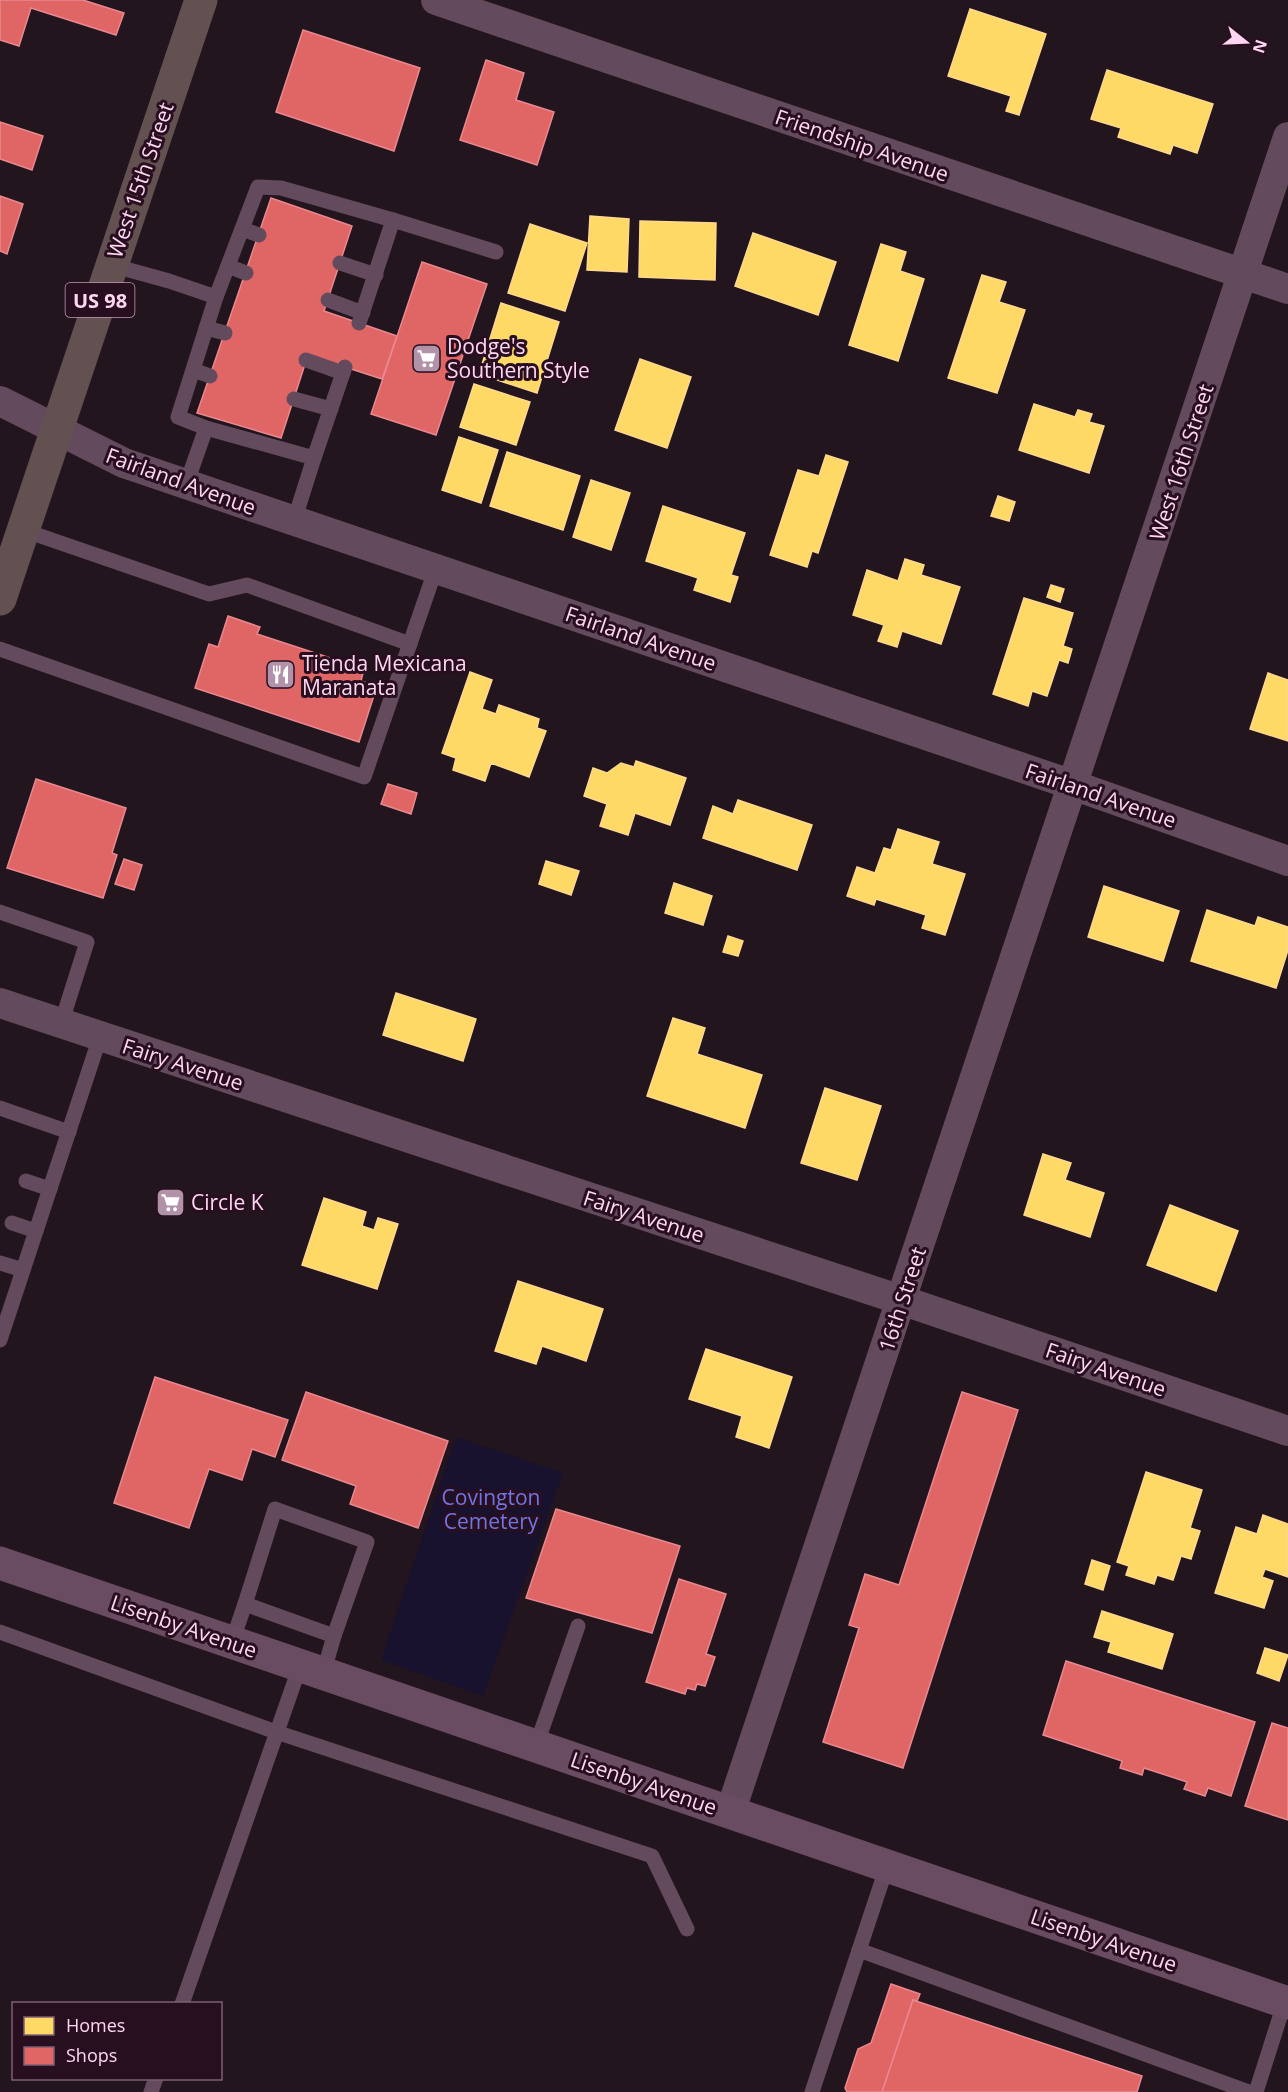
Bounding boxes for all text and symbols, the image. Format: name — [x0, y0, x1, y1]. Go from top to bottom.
north arrow — [1216, 12, 1276, 72]
text: N — [1248, 37, 1273, 56]
street label: West 15th Street — [100, 99, 180, 261]
street label: Friendship Avenue — [771, 102, 953, 188]
road number: US 98 — [66, 283, 134, 317]
place label: Dodge's Southern Style — [447, 332, 590, 384]
supermarket icon: Dodge's Southern Style — [410, 342, 442, 374]
street label: West 16th Street — [1143, 380, 1219, 544]
street label: Fairland Avenue — [102, 441, 260, 521]
street label: Fairland Avenue — [562, 599, 720, 677]
place label: Tienda Mexicana Maranata — [302, 649, 467, 701]
restaurant icon: Tienda Mexicana Maranata — [265, 659, 297, 691]
street label: Fairland Avenue — [1022, 756, 1180, 834]
street label: Fairy Avenue — [119, 1031, 247, 1097]
street label: Fairy Avenue — [580, 1183, 708, 1249]
supermarket icon: Circle K — [154, 1186, 186, 1218]
place label: Circle K — [191, 1188, 264, 1216]
street label: 16th Street — [872, 1243, 932, 1355]
street label: Fairy Avenue — [1042, 1335, 1170, 1403]
park label: Covington Cemetery — [442, 1483, 540, 1535]
street label: Lisenby Avenue — [107, 1588, 261, 1664]
street label: Lisenby Avenue — [567, 1745, 721, 1821]
street label: Lisenby Avenue — [1027, 1902, 1181, 1978]
legend — [12, 2002, 222, 2080]
text: Homes — [66, 2013, 125, 2037]
text: Shops — [66, 2043, 117, 2067]

